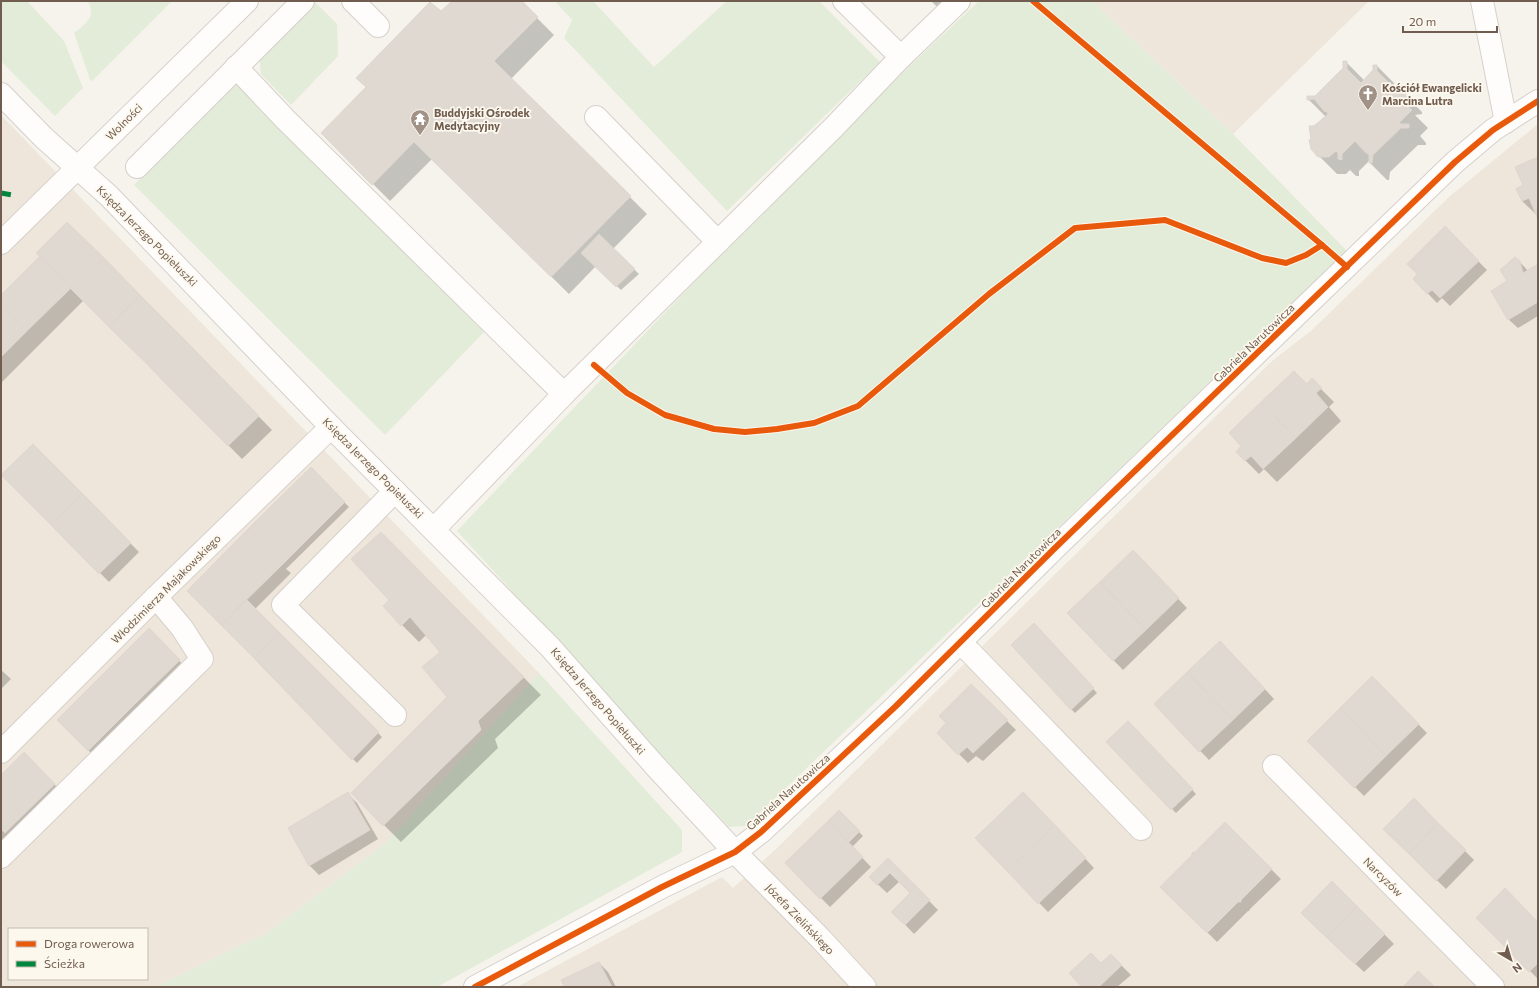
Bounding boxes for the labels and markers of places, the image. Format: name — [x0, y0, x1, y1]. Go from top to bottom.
place label: Kościół Ewangelicki Marcina Lutra — [1382, 81, 1482, 107]
church icon: Kościół Ewangelicki Marcina Lutra — [1357, 83, 1379, 111]
place label: Buddyjski Ośrodek Medytacyjny — [434, 106, 530, 132]
temple icon: Buddyjski Ośrodek Medytacyjny — [409, 108, 431, 136]

